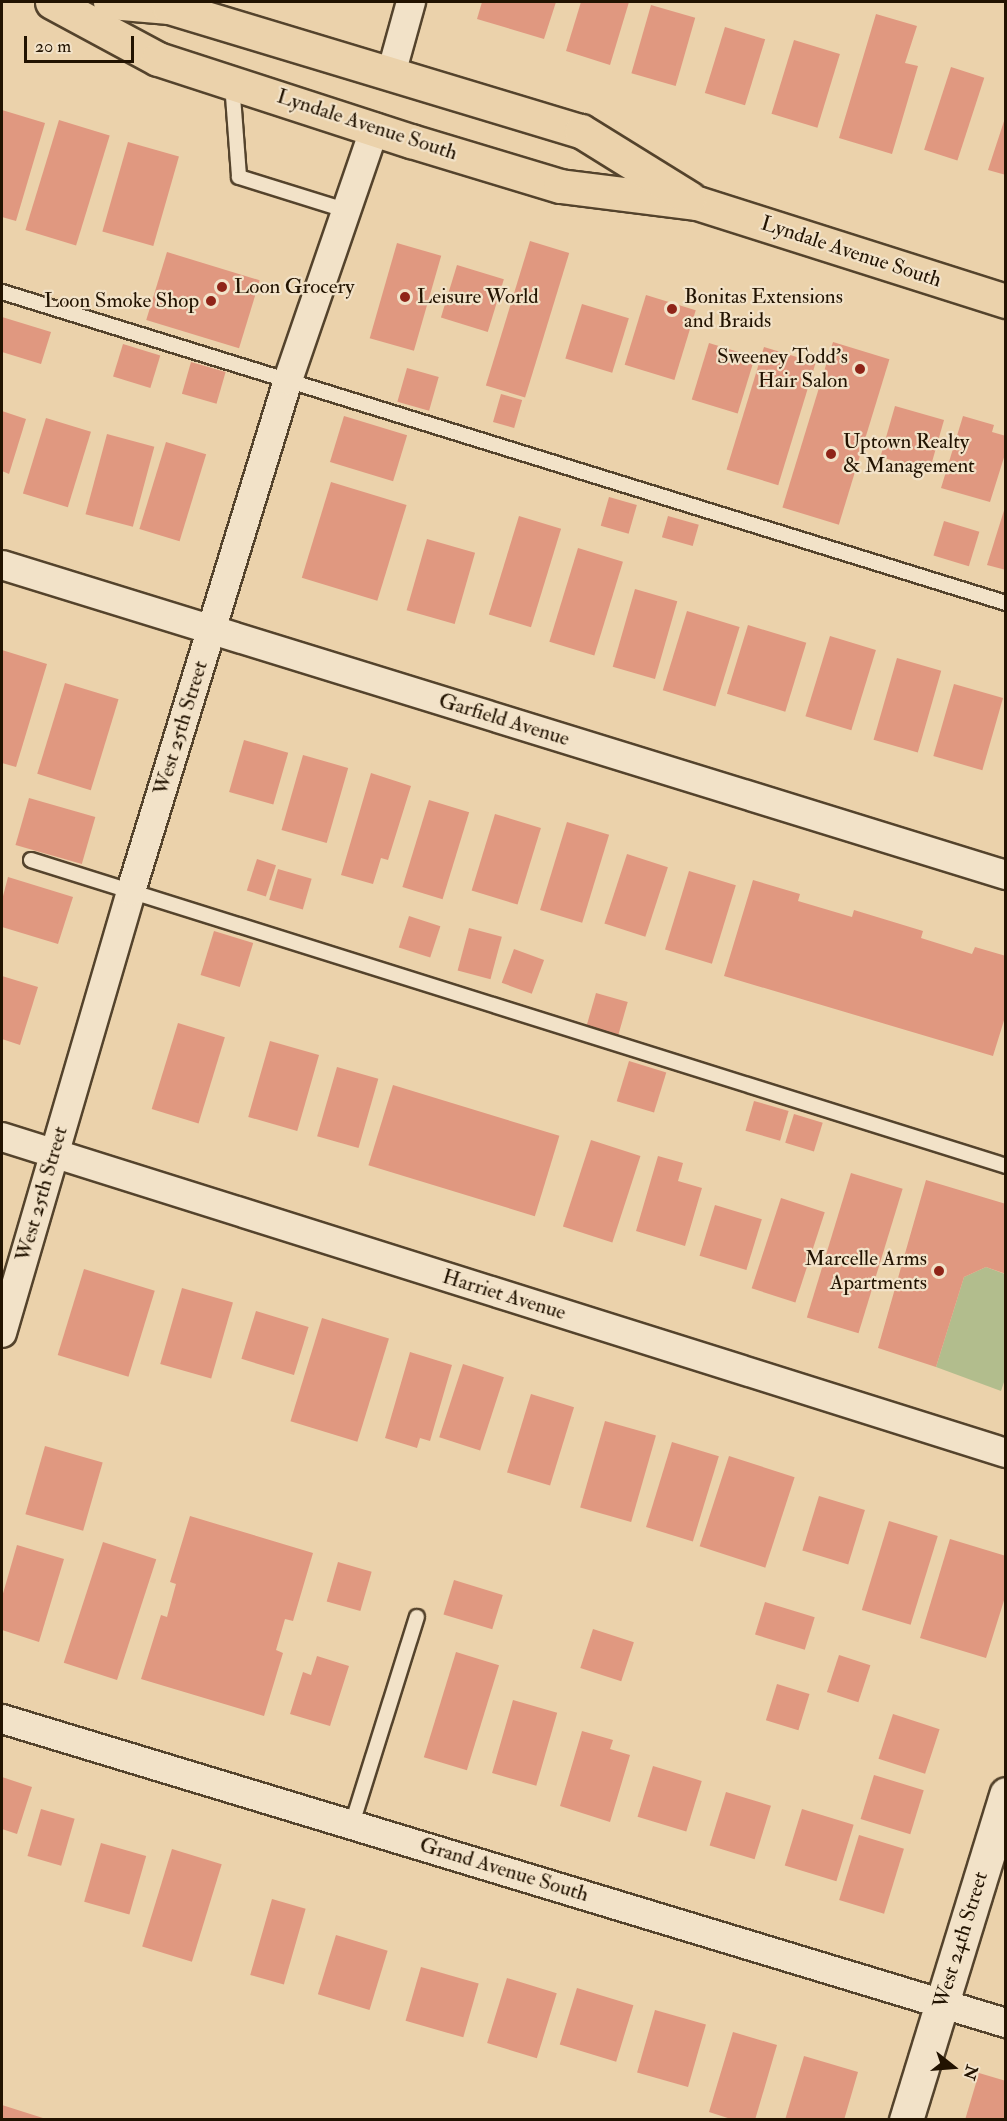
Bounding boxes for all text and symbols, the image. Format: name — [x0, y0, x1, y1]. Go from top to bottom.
scale bar — [27, 24, 136, 62]
text: 20 m — [35, 35, 71, 58]
street label: Lyndale Avenue South — [274, 84, 460, 166]
street label: Lyndale Avenue South — [758, 211, 944, 293]
place label: Loon Grocery — [234, 274, 355, 300]
marker: Loon Grocery — [215, 280, 229, 294]
place label: Leisure World — [417, 284, 539, 310]
place label: Bonitas Extensions and Braids — [684, 284, 843, 334]
place label: Loon Smoke Shop — [44, 288, 199, 314]
marker: Leisure World — [398, 290, 412, 304]
marker: Loon Smoke Shop — [204, 294, 218, 308]
marker: Bonitas Extensions and Braids — [665, 302, 679, 316]
place label: Sweeney Todd's Hair Salon — [717, 344, 848, 394]
marker: Sweeney Todd's Hair Salon — [853, 362, 867, 376]
place label: Uptown Realty & Management — [843, 429, 975, 479]
marker: Uptown Realty & Management — [824, 447, 838, 461]
street label: West 25th Street — [149, 658, 213, 798]
street label: Garfield Avenue — [436, 688, 572, 752]
street label: West 25th Street — [11, 1124, 73, 1264]
place label: Marcelle Arms Apartments — [805, 1246, 927, 1296]
street label: Harriet Avenue — [439, 1264, 569, 1326]
marker: Marcelle Arms Apartments — [932, 1264, 946, 1278]
street label: Grand Avenue South — [417, 1832, 591, 1908]
street label: West 24th Street — [928, 1869, 994, 2011]
north arrow — [923, 2037, 983, 2097]
text: N — [959, 2062, 982, 2082]

